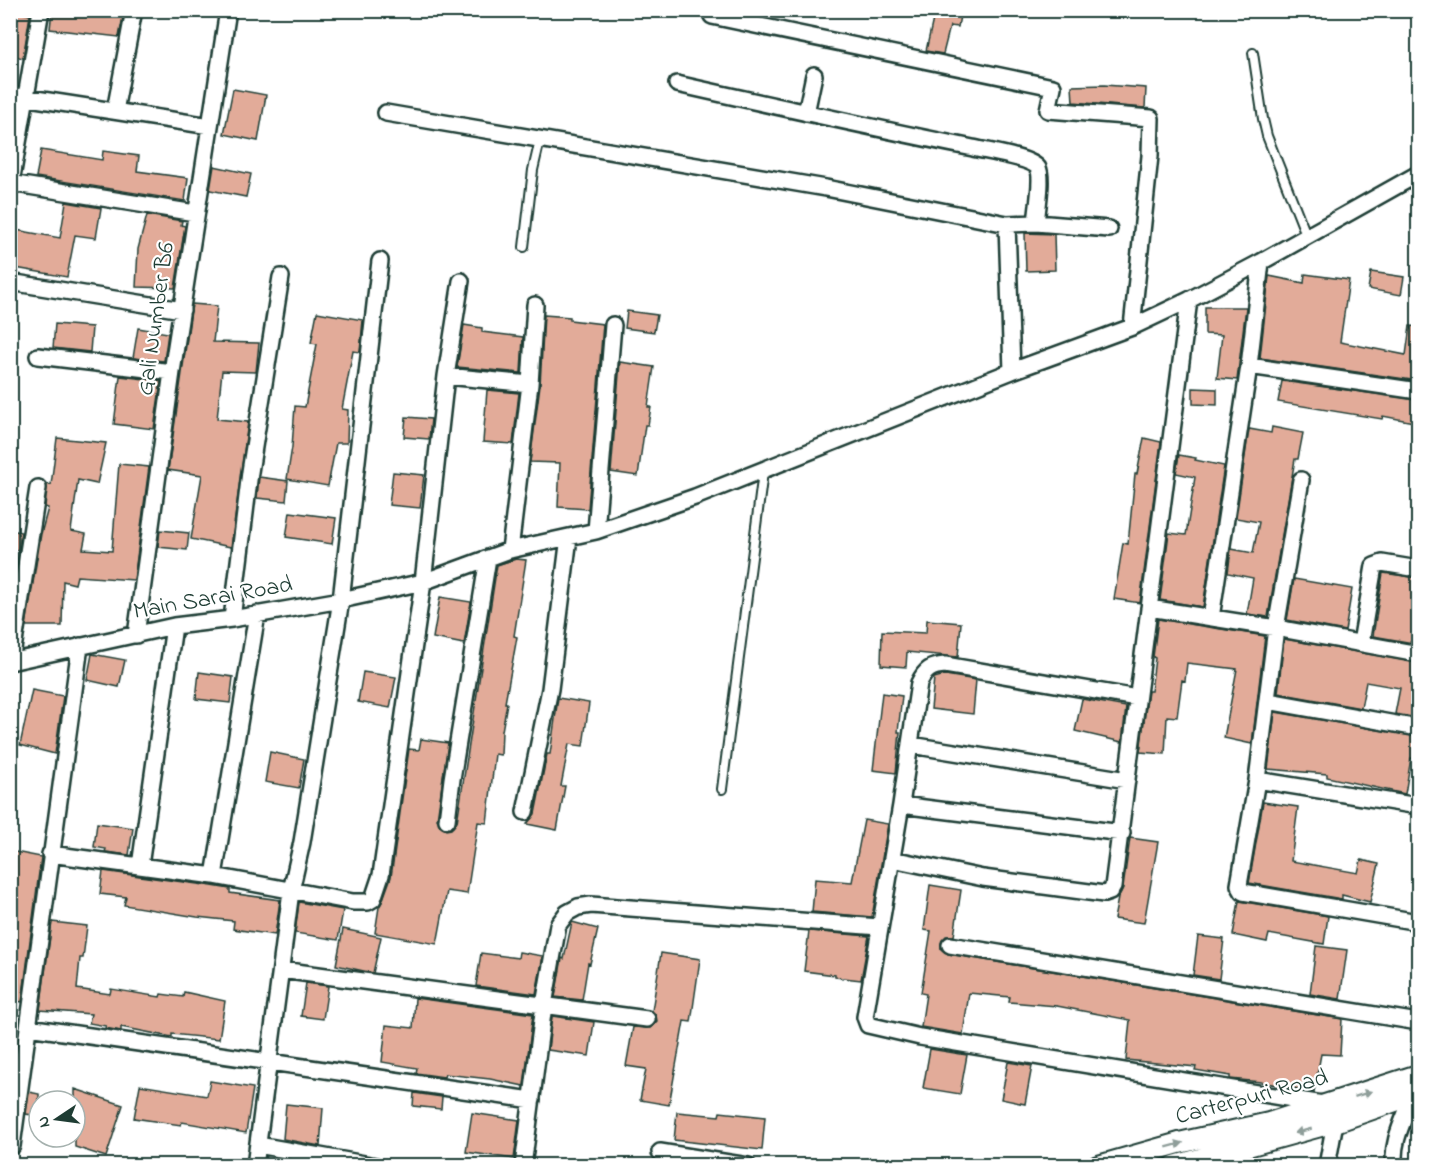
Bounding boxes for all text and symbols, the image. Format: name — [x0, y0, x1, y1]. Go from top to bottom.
street label: Gali Number B6 — [129, 240, 185, 398]
street label: Main Sarai Road — [131, 568, 296, 630]
street label: Carterpuri Road — [1172, 1061, 1333, 1135]
north arrow — [27, 1089, 87, 1149]
one-way arrow — [1354, 1089, 1372, 1098]
text: N — [31, 1114, 57, 1130]
one-way arrow — [1294, 1126, 1312, 1136]
one-way arrow — [1165, 1139, 1184, 1149]

